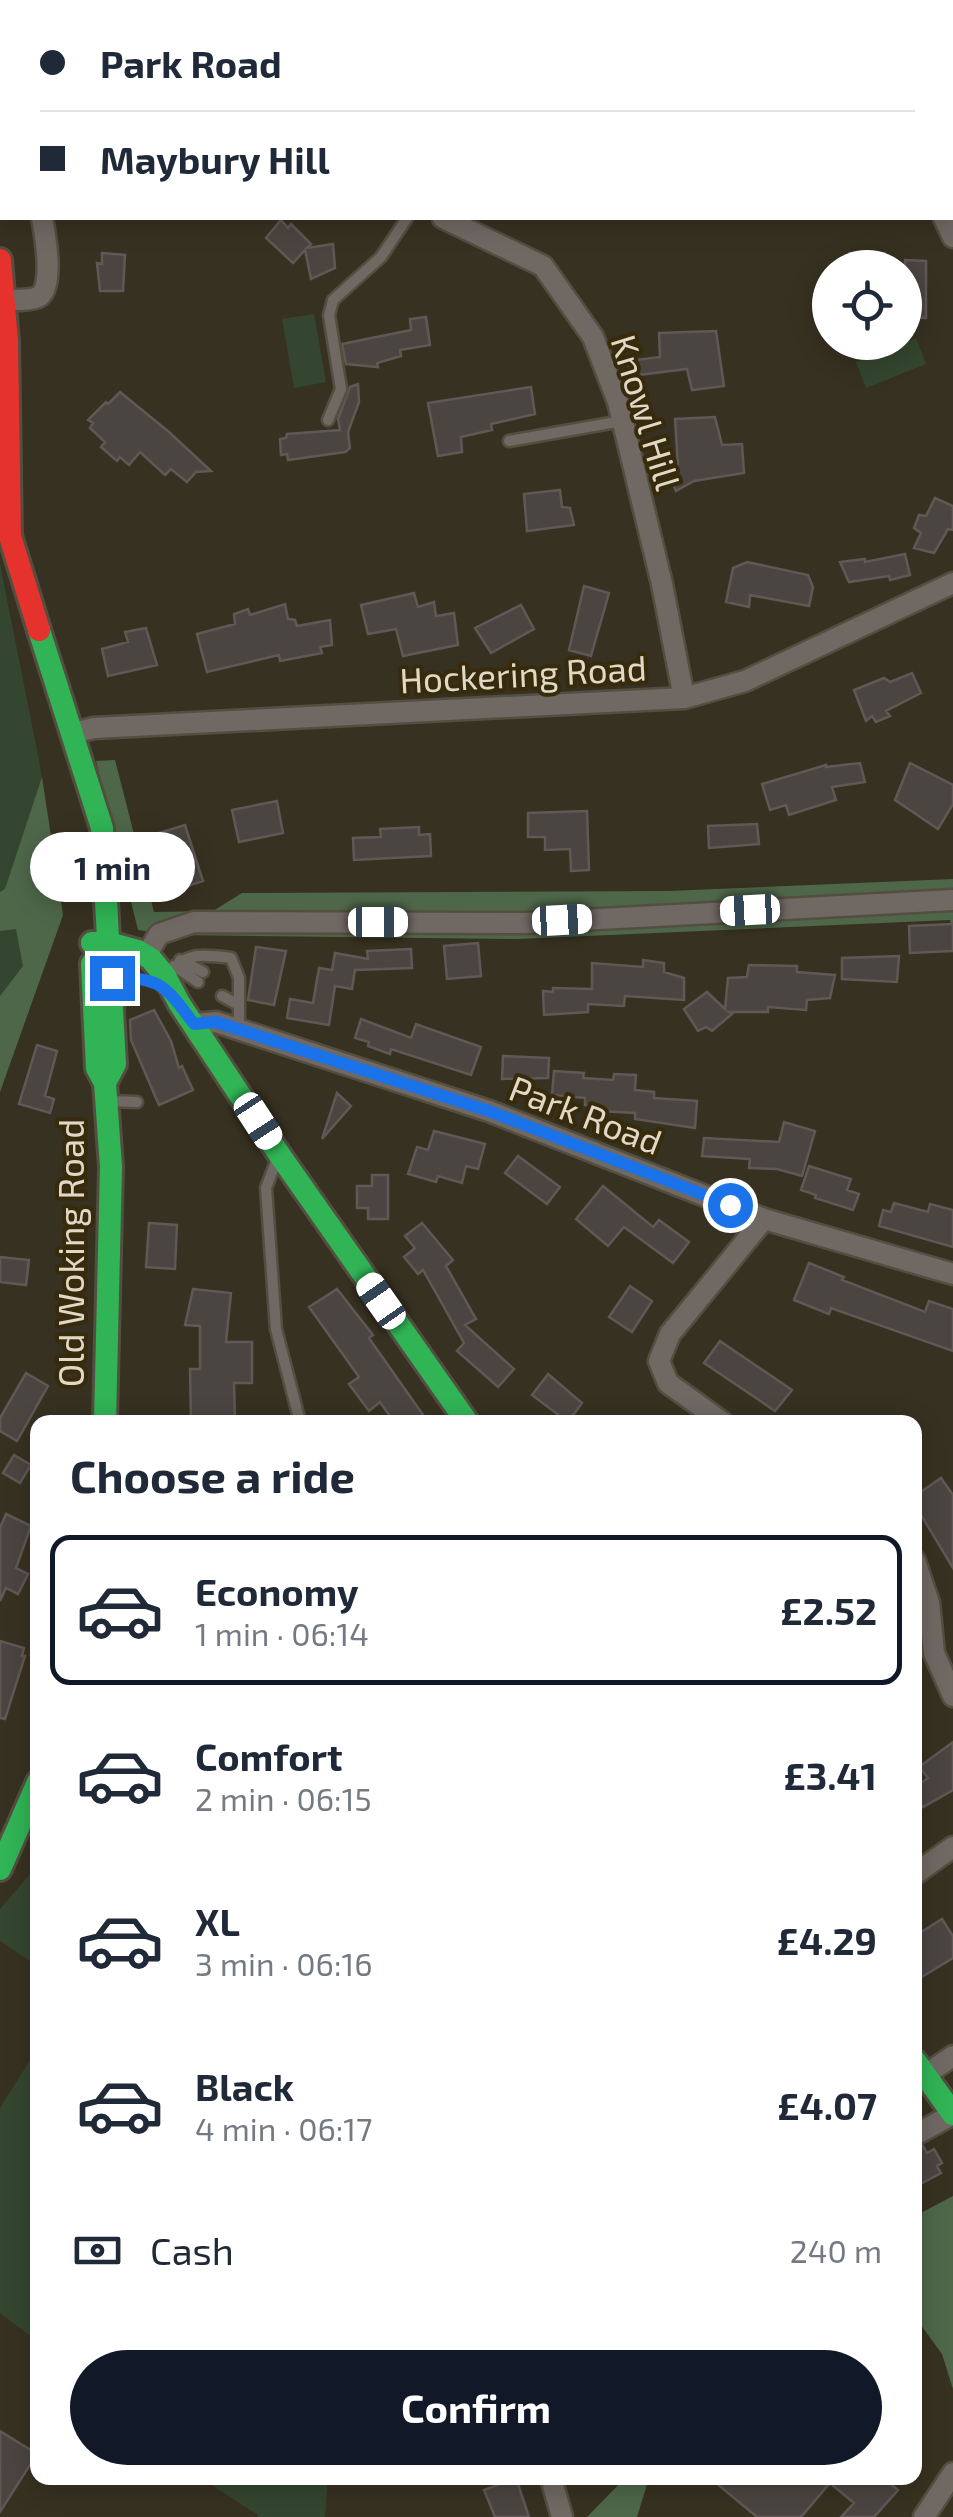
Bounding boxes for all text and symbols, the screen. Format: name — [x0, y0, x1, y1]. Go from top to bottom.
text: Park Road — [100, 40, 282, 86]
text: Maybury Hill — [100, 136, 330, 182]
map controls — [812, 250, 922, 360]
button: locate — [812, 250, 922, 360]
street label: Knowl Hill — [604, 329, 691, 495]
street label: Hockering Road — [398, 646, 648, 700]
callout: 1 min — [29, 833, 194, 903]
text: 1 min — [74, 848, 151, 886]
car — [719, 893, 781, 927]
car — [531, 903, 593, 937]
car — [348, 907, 408, 937]
route end — [90, 956, 135, 1001]
street label: Park Road — [504, 1066, 668, 1162]
car — [229, 1088, 287, 1154]
street label: Old Woking Road — [49, 1119, 91, 1387]
route start — [708, 1183, 753, 1228]
car — [352, 1268, 410, 1334]
text: Choose a ride — [70, 1448, 355, 1502]
icon: car — [75, 1565, 165, 1655]
text: Economy — [195, 1568, 359, 1614]
text: £2.52 — [780, 1587, 877, 1633]
text: 1 min · 06:14 — [195, 1614, 369, 1652]
icon: car — [75, 1730, 165, 1820]
text: Comfort — [195, 1733, 343, 1779]
text: £3.41 — [783, 1752, 877, 1798]
text: 2 min · 06:15 — [195, 1779, 372, 1817]
icon: car — [75, 1895, 165, 1985]
text: XL — [195, 1898, 240, 1944]
text: £4.29 — [777, 1917, 877, 1963]
text: 3 min · 06:16 — [195, 1944, 373, 1982]
icon: car — [75, 2060, 165, 2150]
text: Black — [195, 2063, 294, 2109]
text: £4.07 — [777, 2082, 877, 2128]
text: 4 min · 06:17 — [195, 2109, 372, 2147]
icon: cash — [70, 2223, 125, 2278]
text: Cash — [150, 2227, 234, 2273]
text: 240 m — [790, 2231, 882, 2269]
button: Confirm — [70, 2350, 882, 2465]

